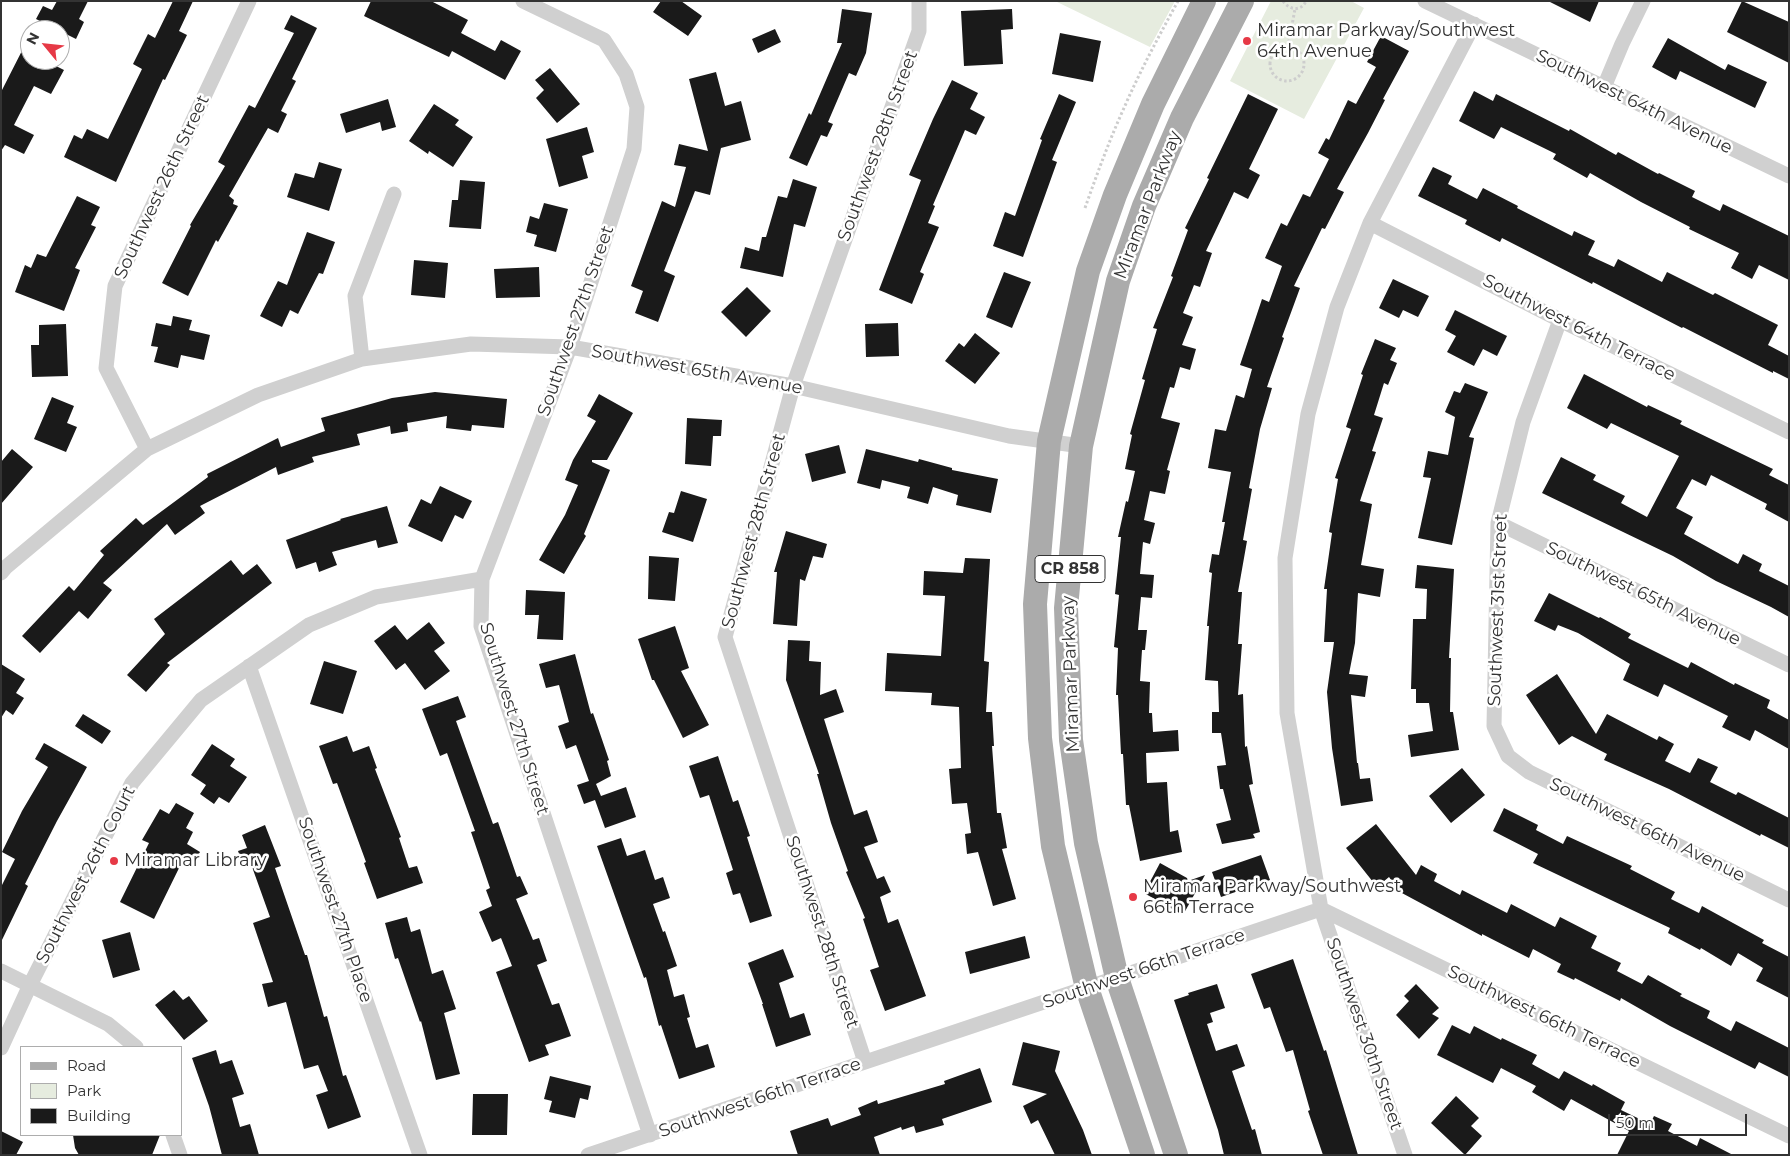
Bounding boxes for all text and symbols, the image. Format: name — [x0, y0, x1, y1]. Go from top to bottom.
north arrow — [20, 20, 70, 70]
place label: Miramar Parkway/Southwest 64th Avenue — [1257, 20, 1515, 62]
text: N — [22, 29, 43, 48]
marker: Miramar Parkway/Southwest 64th Avenue — [1241, 35, 1253, 47]
street label: Southwest 64th Avenue — [1532, 45, 1736, 159]
street label: Southwest 28th Street — [833, 48, 923, 244]
street label: Southwest 26th Street — [110, 91, 214, 283]
street label: Miramar Parkway — [1110, 128, 1186, 282]
street label: Southwest 27th Street — [533, 223, 619, 419]
street label: Southwest 64th Terrace — [1479, 270, 1679, 386]
street label: Southwest 65th Avenue — [590, 341, 804, 399]
street label: Southwest 28th Street — [718, 431, 790, 631]
street label: Southwest 31st Street — [1484, 513, 1512, 707]
street label: Southwest 65th Avenue — [1542, 537, 1744, 651]
road number: CR 858 — [1035, 556, 1105, 582]
street label: Miramar Parkway — [1057, 595, 1085, 753]
street label: Southwest 27th Street — [474, 620, 554, 818]
street label: Southwest 66th Avenue — [1546, 773, 1748, 887]
street label: Southwest 26th Court — [32, 782, 140, 968]
street label: Southwest 27th Place — [293, 814, 377, 1006]
street label: Southwest 28th Street — [781, 833, 863, 1031]
place label: Miramar Library — [124, 850, 266, 872]
marker: Miramar Library — [108, 855, 120, 867]
place label: Miramar Parkway/Southwest 66th Terrace — [1143, 876, 1401, 919]
marker: Miramar Parkway/Southwest 66th Terrace — [1127, 891, 1139, 903]
street label: Southwest 66th Terrace — [1040, 924, 1248, 1014]
street label: Southwest 30th Street — [1321, 935, 1407, 1133]
street label: Southwest 66th Terrace — [1444, 961, 1644, 1073]
legend — [20, 1046, 182, 1136]
street label: Southwest 66th Terrace — [656, 1053, 864, 1143]
text: Road — [67, 1056, 106, 1075]
text: Park — [67, 1081, 101, 1100]
scale bar — [1610, 1104, 1749, 1136]
text: Building — [67, 1106, 131, 1125]
text: 50 m — [1616, 1113, 1654, 1132]

